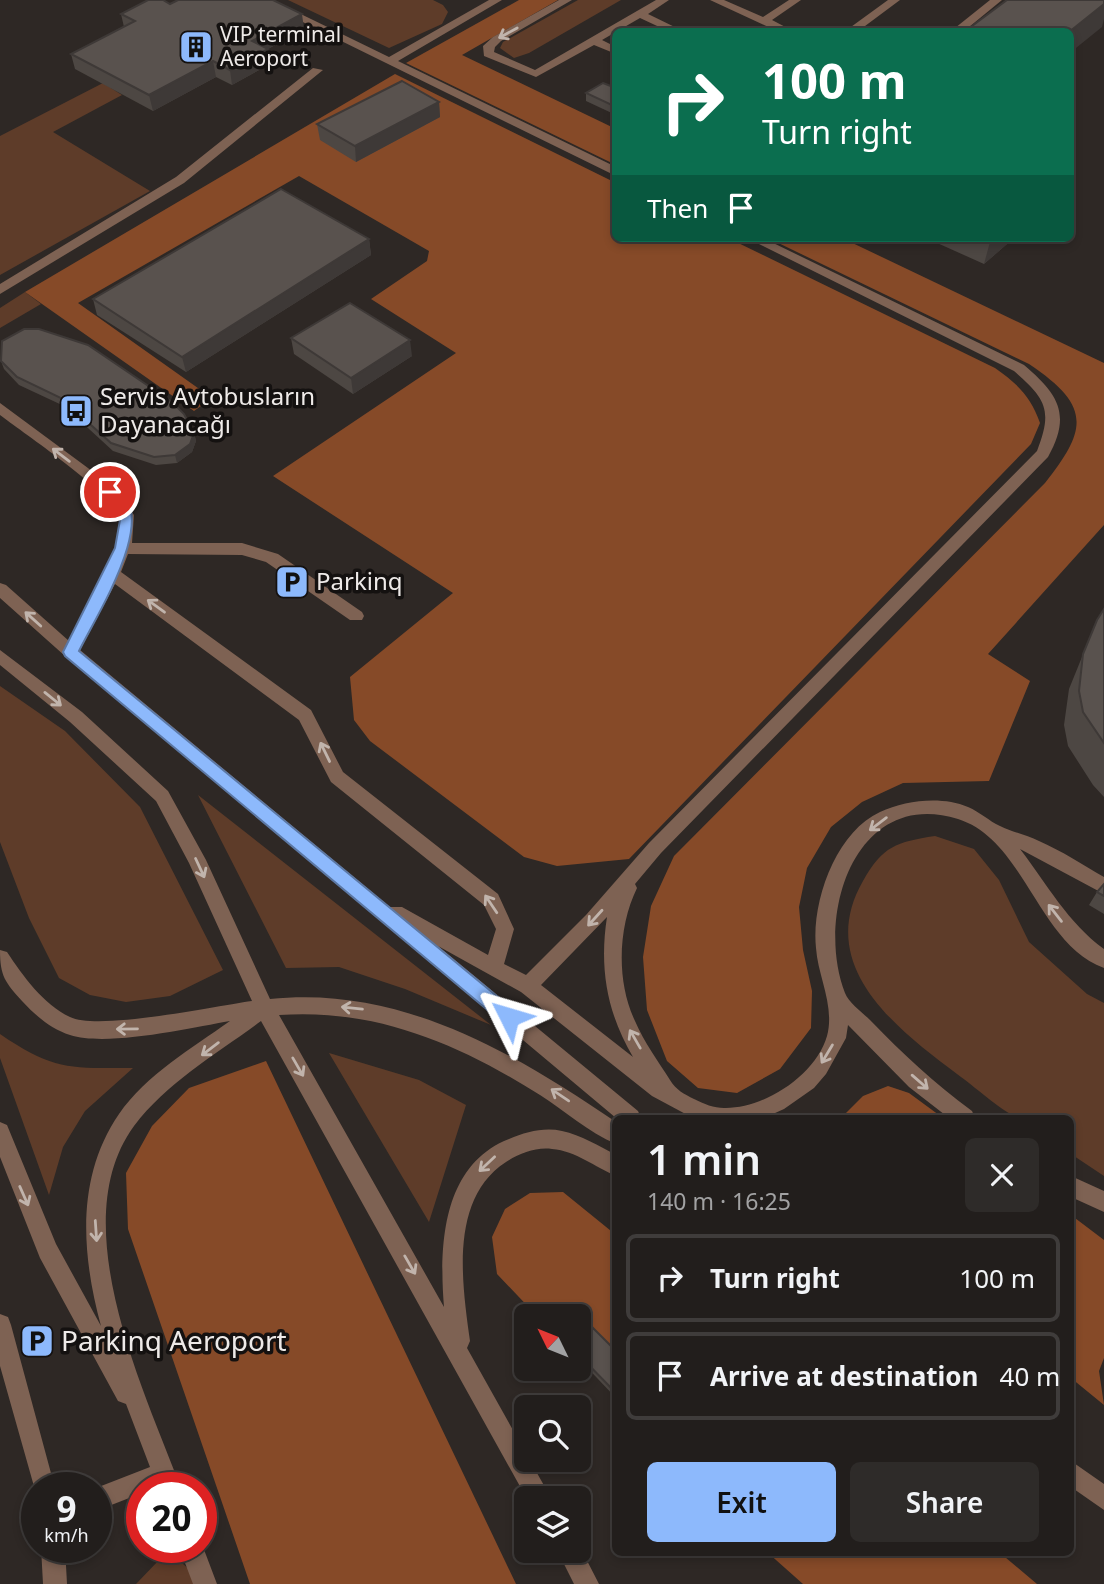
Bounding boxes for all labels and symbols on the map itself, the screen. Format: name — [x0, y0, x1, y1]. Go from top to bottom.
place label: VIP terminal Aeroport — [220, 20, 341, 72]
one-way arrow — [498, 26, 518, 40]
building icon: VIP terminal Aeroport — [177, 28, 215, 66]
place label: Servis Avtobusların Dayanacağı — [100, 379, 315, 440]
bus stop icon: Servis Avtobusların Dayanacağı — [57, 392, 95, 430]
one-way arrow — [52, 447, 71, 462]
pin — [80, 462, 140, 522]
parking icon: Parkinq — [273, 563, 311, 601]
place label: Parkinq — [316, 564, 403, 597]
one-way arrow — [147, 598, 166, 613]
one-way arrow — [25, 611, 43, 627]
one-way arrow — [44, 691, 62, 707]
one-way arrow — [318, 742, 331, 763]
one-way arrow — [869, 816, 888, 831]
one-way arrow — [194, 857, 208, 878]
one-way arrow — [483, 895, 498, 915]
one-way arrow — [1048, 904, 1063, 923]
one-way arrow — [587, 909, 604, 926]
position arrow — [472, 980, 546, 1054]
one-way arrow — [341, 1002, 364, 1015]
one-way arrow — [116, 1023, 139, 1036]
one-way arrow — [628, 1029, 641, 1050]
one-way arrow — [201, 1041, 220, 1056]
one-way arrow — [820, 1044, 834, 1064]
one-way arrow — [291, 1056, 305, 1076]
one-way arrow — [910, 1074, 928, 1090]
one-way arrow — [551, 1088, 570, 1102]
one-way arrow — [479, 1156, 496, 1173]
one-way arrow — [18, 1185, 31, 1206]
one-way arrow — [89, 1220, 102, 1243]
one-way arrow — [403, 1254, 417, 1274]
north arrow — [514, 1304, 592, 1381]
place label: Parkinq Aeroport — [61, 1321, 287, 1359]
parking icon: Parkinq Aeroport — [18, 1322, 56, 1360]
speed limit sign: 20 — [126, 1472, 217, 1563]

